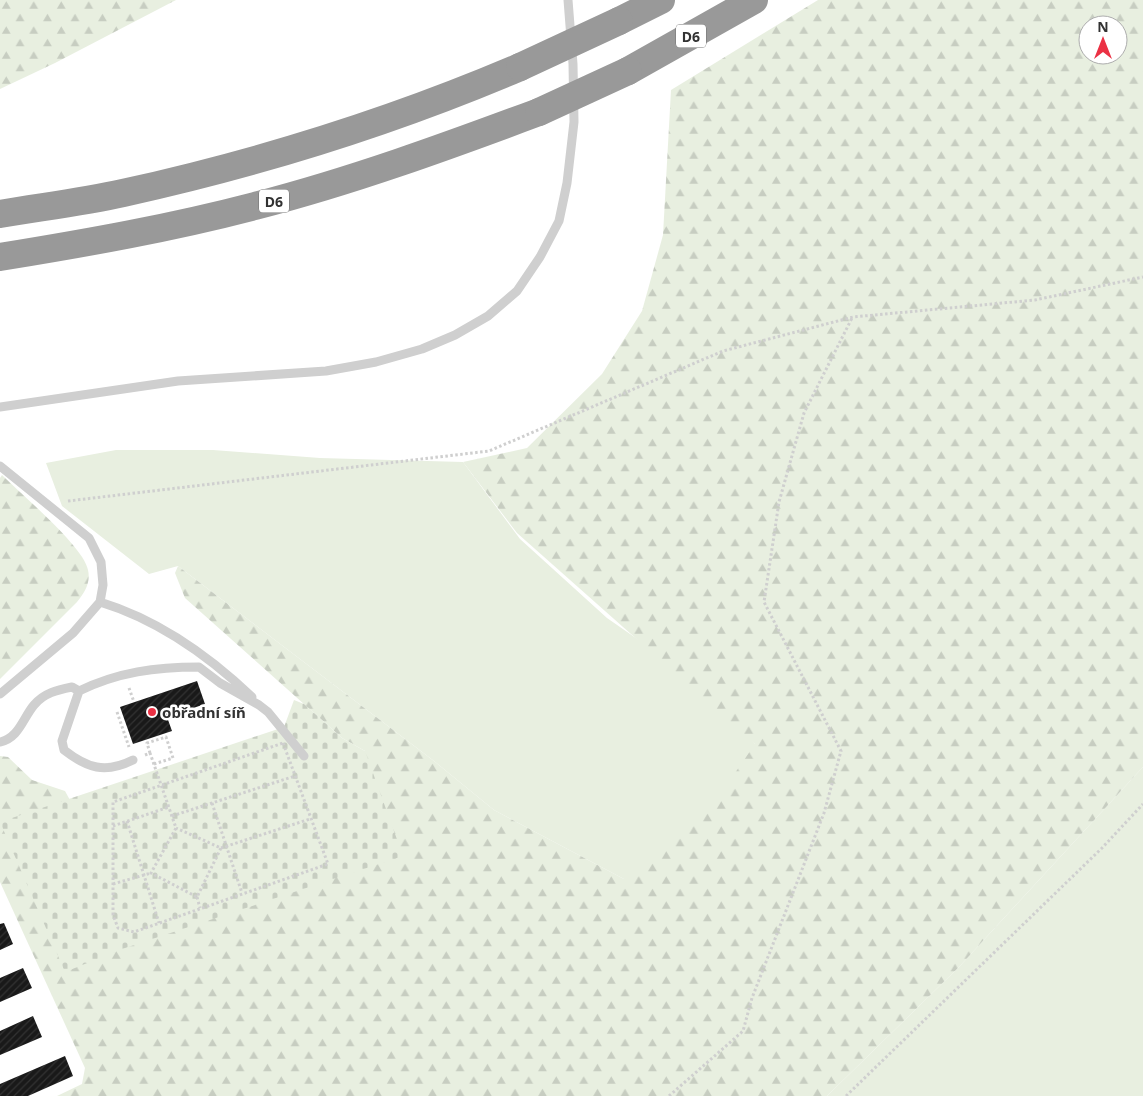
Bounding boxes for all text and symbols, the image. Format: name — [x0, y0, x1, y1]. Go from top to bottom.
north arrow — [1078, 15, 1128, 65]
text: N — [1097, 17, 1109, 36]
road number: D6 — [676, 24, 706, 48]
road number: D6 — [259, 190, 289, 212]
place label: obřadní síň — [162, 702, 246, 722]
marker: obřadní síň — [146, 706, 158, 718]

